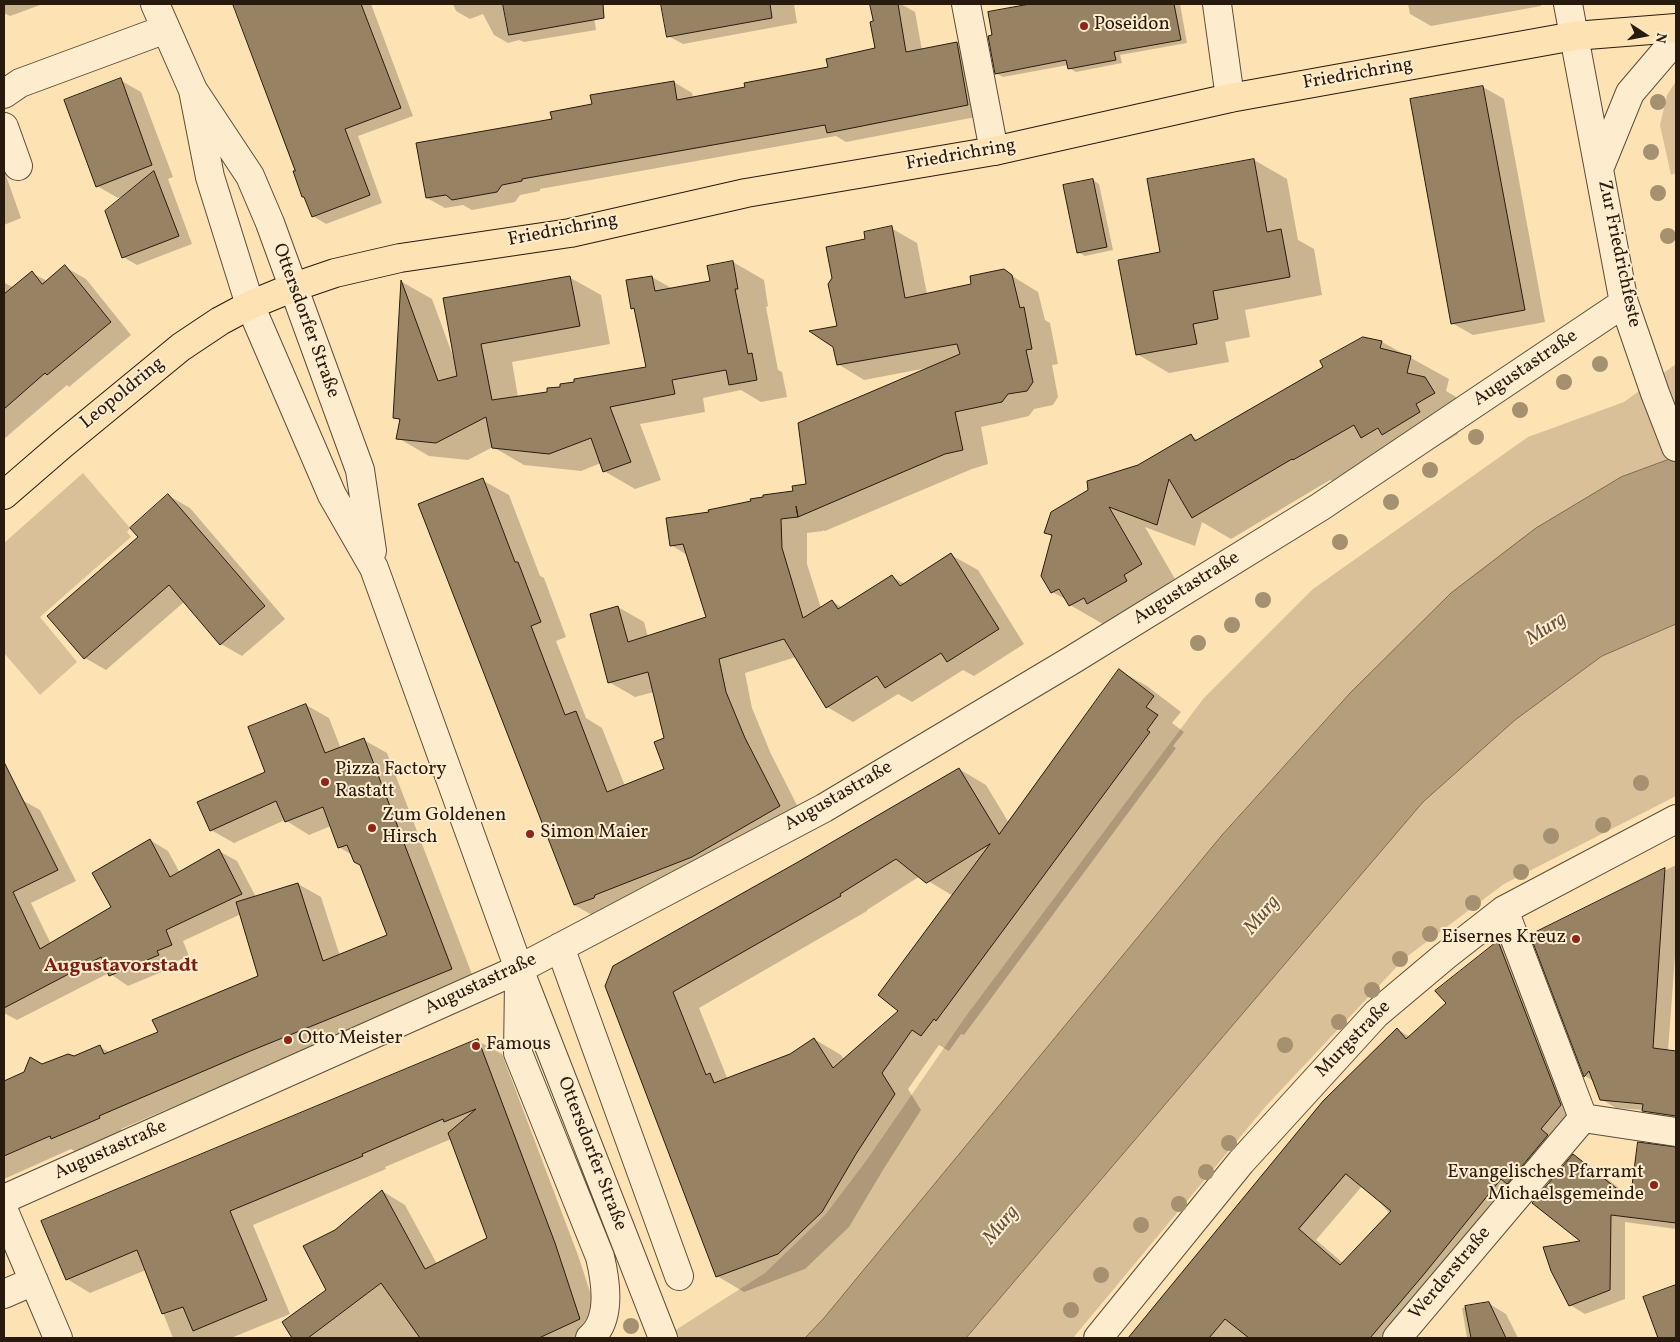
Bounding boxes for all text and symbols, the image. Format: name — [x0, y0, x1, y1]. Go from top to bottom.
north arrow — [1620, 10, 1670, 60]
place label: Poseidon — [1094, 15, 1170, 37]
marker: Poseidon — [1078, 20, 1090, 32]
text: N — [1650, 31, 1671, 45]
street label: Friedrichring — [1301, 54, 1415, 96]
street label: Friedrichring — [904, 135, 1018, 177]
street label: Zur Friedrichfeste — [1591, 178, 1645, 330]
street label: Friedrichring — [506, 209, 620, 253]
street label: Ottersdorfer Straße — [266, 241, 344, 401]
street label: Augustastraße — [1469, 326, 1583, 412]
street label: Leopoldring — [76, 353, 170, 435]
street label: Augustastraße — [1130, 547, 1244, 631]
water label: Murg — [1522, 608, 1572, 652]
street label: Augustastraße — [781, 757, 897, 837]
place label: Pizza Factory Rastatt — [335, 760, 447, 804]
marker: Pizza Factory Rastatt — [319, 776, 331, 788]
place label: Zum Goldenen Hirsch — [382, 806, 506, 850]
marker: Zum Goldenen Hirsch — [366, 822, 378, 834]
place label: Simon Maier — [540, 823, 648, 845]
marker: Simon Maier — [524, 828, 536, 840]
water label: Murg — [1240, 892, 1286, 940]
place label: Eisernes Kreuz — [1441, 928, 1566, 950]
marker: Eisernes Kreuz — [1570, 933, 1582, 945]
street label: Augustastraße — [421, 949, 541, 1021]
district label: Augustavorstadt — [44, 955, 198, 979]
street label: Murgstraße — [1312, 997, 1396, 1083]
place label: Otto Meister — [298, 1029, 402, 1051]
marker: Otto Meister — [282, 1034, 294, 1046]
place label: Famous — [486, 1035, 551, 1057]
marker: Famous — [470, 1040, 482, 1052]
street label: Ottersdorfer Straße — [551, 1074, 631, 1234]
street label: Augustastraße — [51, 1116, 171, 1186]
place label: Evangelisches Pfarramt Michaelsgemeinde — [1447, 1163, 1644, 1207]
marker: Evangelisches Pfarramt Michaelsgemeinde — [1648, 1179, 1660, 1191]
water label: Murg — [979, 1202, 1025, 1250]
street label: Werderstraße — [1405, 1223, 1497, 1325]

